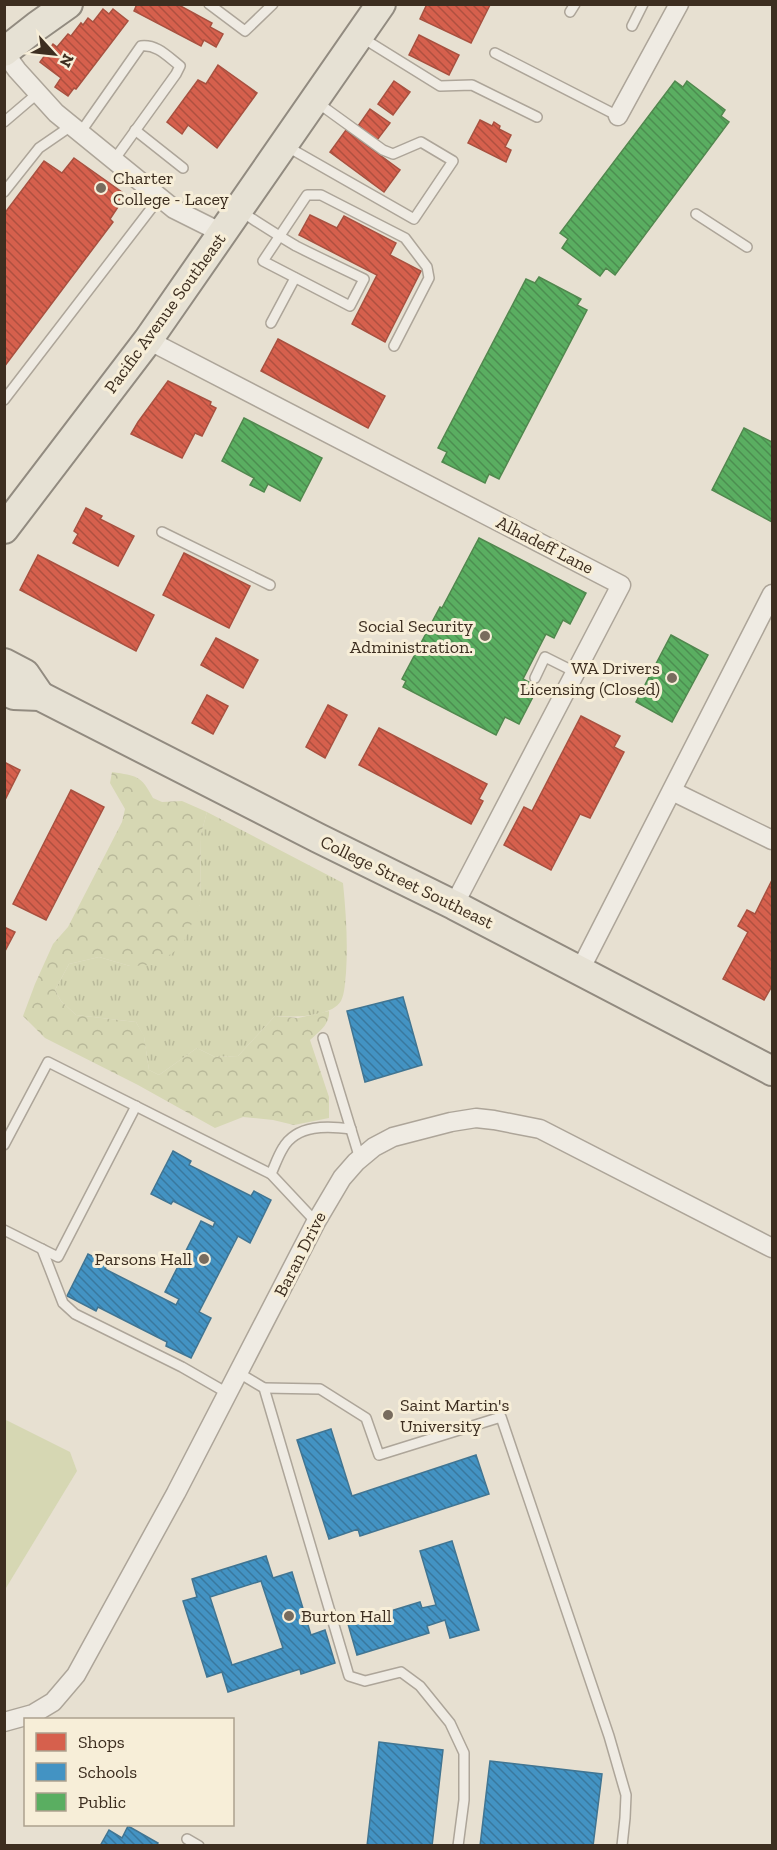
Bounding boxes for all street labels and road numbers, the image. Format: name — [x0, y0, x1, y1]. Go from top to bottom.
street label: Pacific Avenue Southeast — [99, 228, 231, 397]
street label: Alhadeff Lane — [493, 511, 597, 579]
street label: College Street Southeast — [317, 830, 498, 934]
street label: Baran Drive — [269, 1208, 331, 1300]

